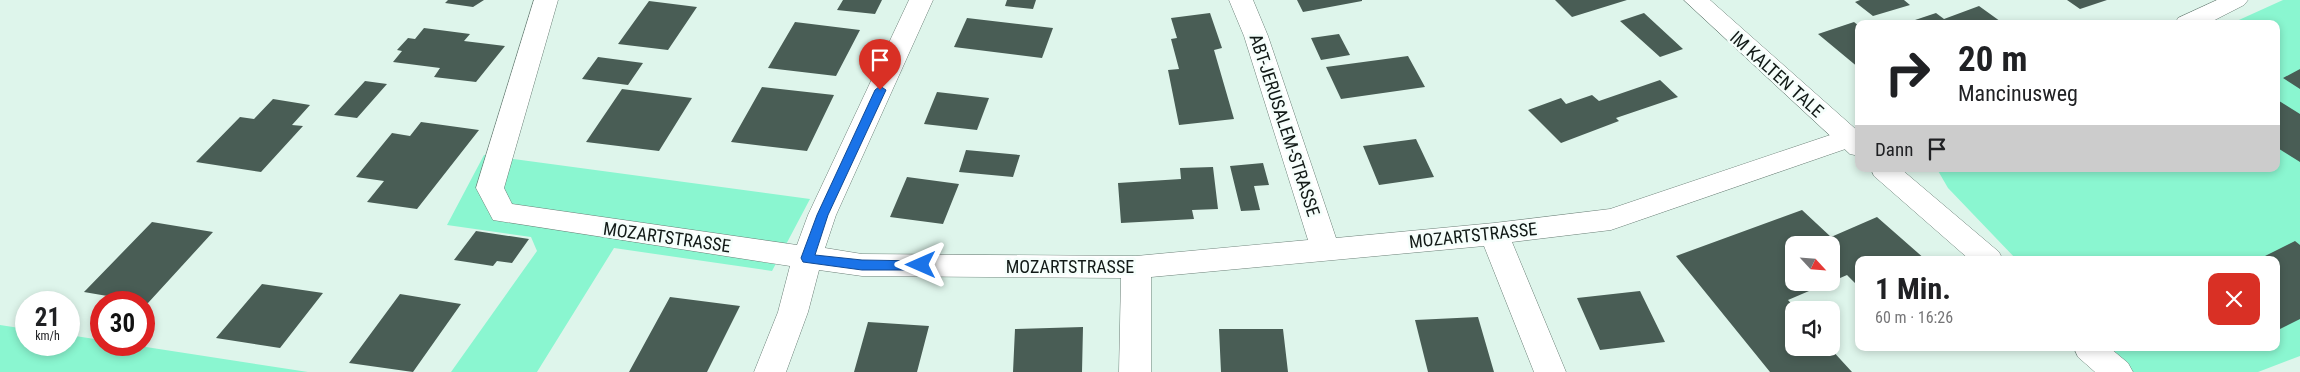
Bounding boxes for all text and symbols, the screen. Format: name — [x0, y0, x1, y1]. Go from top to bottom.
street label: IM KALTEN TALE — [1726, 27, 1828, 121]
street label: ABT-JERUSALEM-STRASSE — [1246, 31, 1324, 219]
pin — [859, 39, 901, 90]
text: 20 m — [1958, 39, 2027, 80]
icon: right — [1875, 40, 1940, 105]
icon: arrive — [866, 46, 894, 74]
text: Mancinusweg — [1958, 81, 2078, 106]
icon: arrive — [1923, 135, 1951, 163]
text: Dann — [1875, 138, 1913, 161]
street label: MOZARTSTRASSE — [602, 218, 732, 256]
street label: MOZARTSTRASSE — [1408, 218, 1538, 252]
north arrow — [1785, 236, 1840, 291]
map controls — [1785, 236, 1840, 356]
position arrow — [894, 238, 946, 290]
street label: MOZARTSTRASSE — [1006, 256, 1134, 277]
text: 1 Min. — [1875, 271, 1951, 306]
button: close — [2208, 273, 2260, 325]
speed limit sign: 30 — [90, 291, 155, 356]
button: sound — [1785, 301, 1840, 356]
text: 21 — [35, 303, 60, 332]
text: 60 m · 16:26 — [1875, 308, 1953, 327]
text: km/h — [35, 329, 60, 343]

